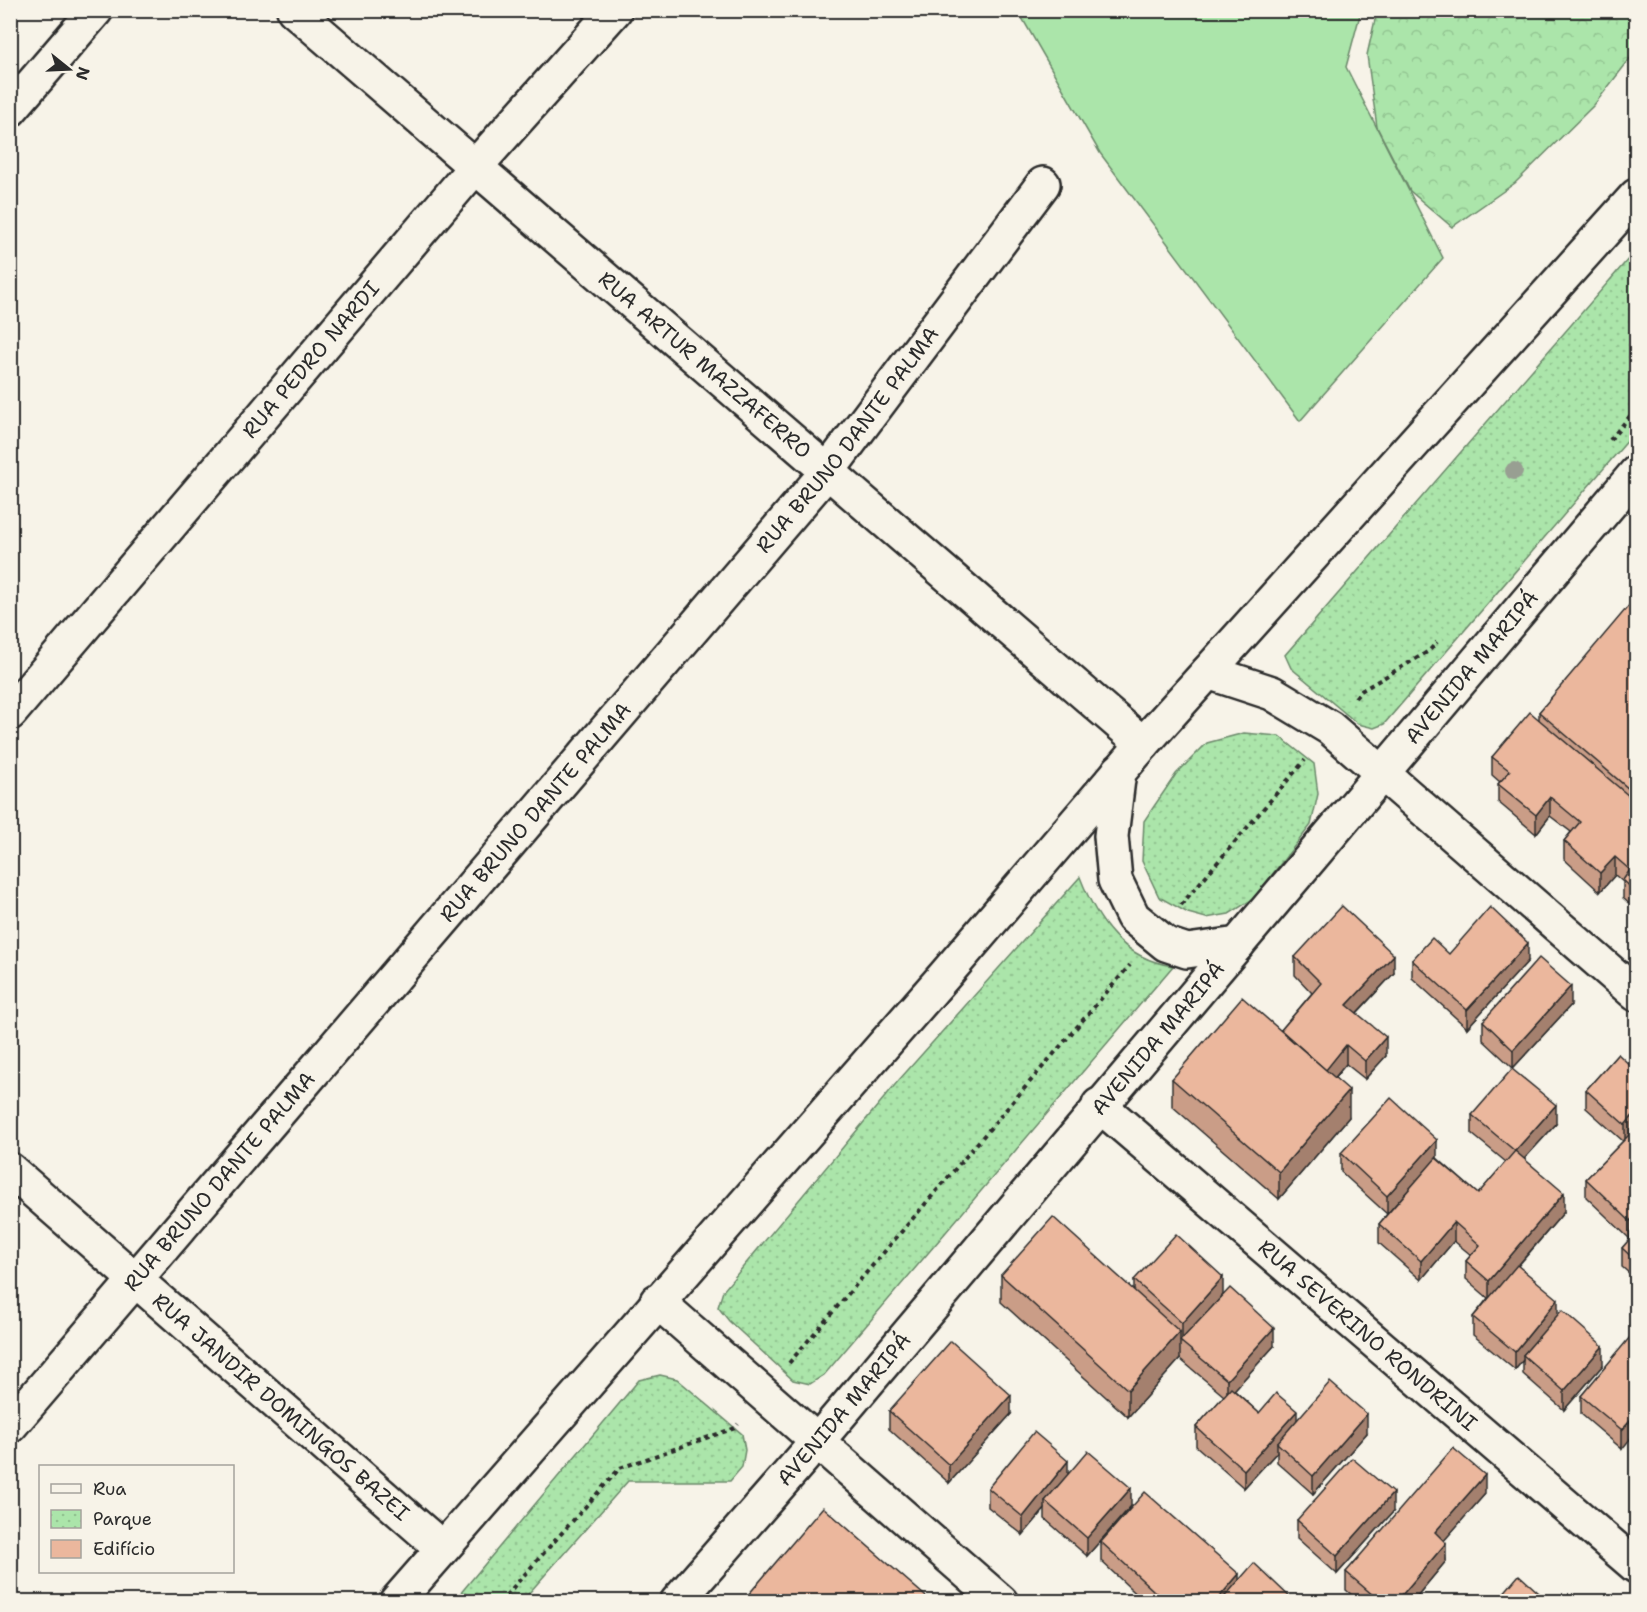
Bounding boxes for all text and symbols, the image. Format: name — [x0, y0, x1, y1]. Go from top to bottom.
north arrow — [39, 39, 99, 99]
text: N — [71, 64, 95, 83]
street label: RUA ARTUR MAZZAFERRO — [592, 265, 817, 465]
street label: RUA PEDRO NARDI — [236, 275, 386, 444]
street label: RUA BRUNO DANTE PALMA — [750, 321, 945, 559]
street label: AVENIDA MARIPÁ — [1399, 584, 1545, 750]
street label: RUA BRUNO DANTE PALMA — [434, 697, 638, 928]
street label: AVENIDA MARIPÁ — [1085, 955, 1231, 1121]
street label: RUA BRUNO DANTE PALMA — [117, 1066, 321, 1297]
street label: RUA SEVERINO RONDRINI — [1252, 1234, 1483, 1437]
street label: RUA JANDIR DOMINGOS BAZEI — [146, 1287, 415, 1527]
street label: AVENIDA MARIPÁ — [771, 1326, 917, 1492]
legend — [39, 1465, 234, 1573]
text: Rua — [93, 1477, 126, 1501]
text: Parque — [93, 1507, 152, 1531]
text: Edifício — [93, 1537, 155, 1561]

